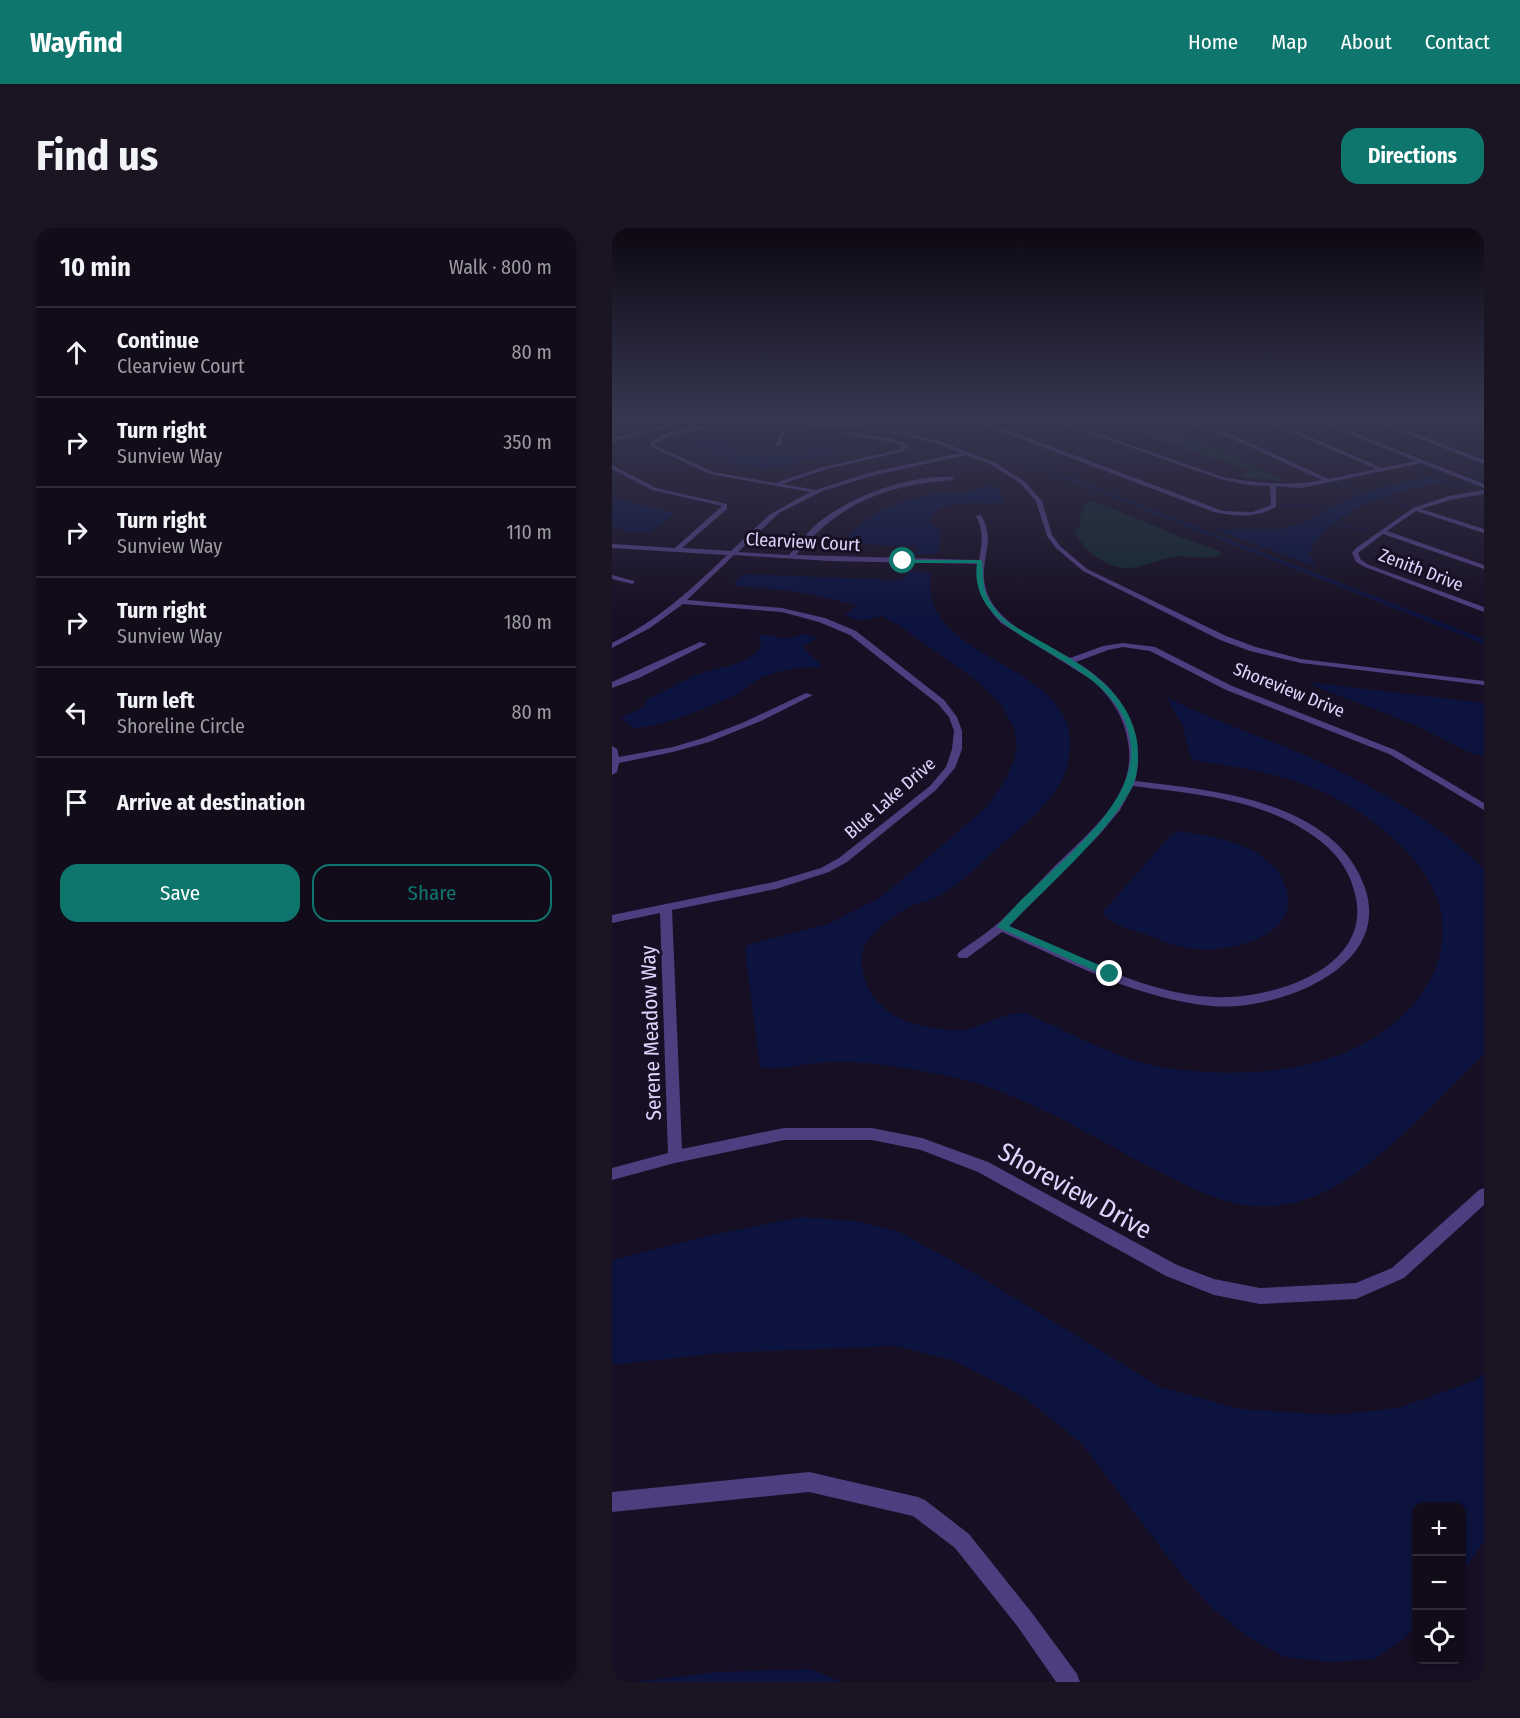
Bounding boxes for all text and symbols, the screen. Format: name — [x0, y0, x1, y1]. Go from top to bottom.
text: Wayfind — [30, 26, 123, 59]
text: Home — [1188, 29, 1238, 55]
text: Map — [1271, 29, 1308, 55]
text: About — [1341, 29, 1392, 55]
text: Contact — [1425, 29, 1490, 55]
button: Directions — [1341, 128, 1484, 184]
text: Find us — [36, 131, 158, 181]
text: 10 min — [60, 252, 131, 283]
text: Walk · 800 m — [449, 255, 552, 279]
text: Continue — [117, 327, 199, 354]
icon: ahead — [60, 336, 93, 369]
text: 80 m — [512, 340, 552, 364]
text: Clearview Court — [117, 354, 245, 378]
text: Turn right — [117, 417, 206, 444]
icon: right — [60, 426, 93, 459]
text: 350 m — [503, 430, 552, 454]
text: Sunview Way — [117, 444, 222, 468]
text: Turn right — [117, 507, 206, 534]
icon: right — [60, 516, 93, 549]
text: 110 m — [506, 520, 552, 544]
street label: Clearview Court — [745, 528, 861, 556]
text: Sunview Way — [117, 534, 222, 558]
street label: Zenith Drive — [1376, 544, 1466, 596]
route start — [889, 547, 915, 573]
text: Turn right — [117, 597, 206, 624]
icon: right — [60, 606, 93, 639]
text: 180 m — [504, 610, 552, 634]
text: Sunview Way — [117, 624, 222, 648]
street label: Shoreview Drive — [1230, 658, 1348, 722]
text: Turn left — [117, 687, 195, 714]
icon: left — [60, 696, 93, 729]
text: 80 m — [512, 700, 552, 724]
text: Shoreline Circle — [117, 714, 245, 738]
street label: Blue Lake Drive — [840, 752, 940, 843]
icon: arrive — [60, 786, 93, 819]
text: Arrive at destination — [117, 789, 305, 816]
button: Save — [60, 864, 300, 922]
button: Share — [312, 864, 552, 922]
street label: Serene Meadow Way — [635, 944, 667, 1121]
route end — [1096, 960, 1122, 986]
street label: Shoreview Drive — [993, 1136, 1157, 1246]
map controls — [1412, 1502, 1466, 1664]
button: + — [1412, 1502, 1466, 1556]
button: − — [1412, 1556, 1466, 1610]
button: locate — [1412, 1610, 1466, 1664]

